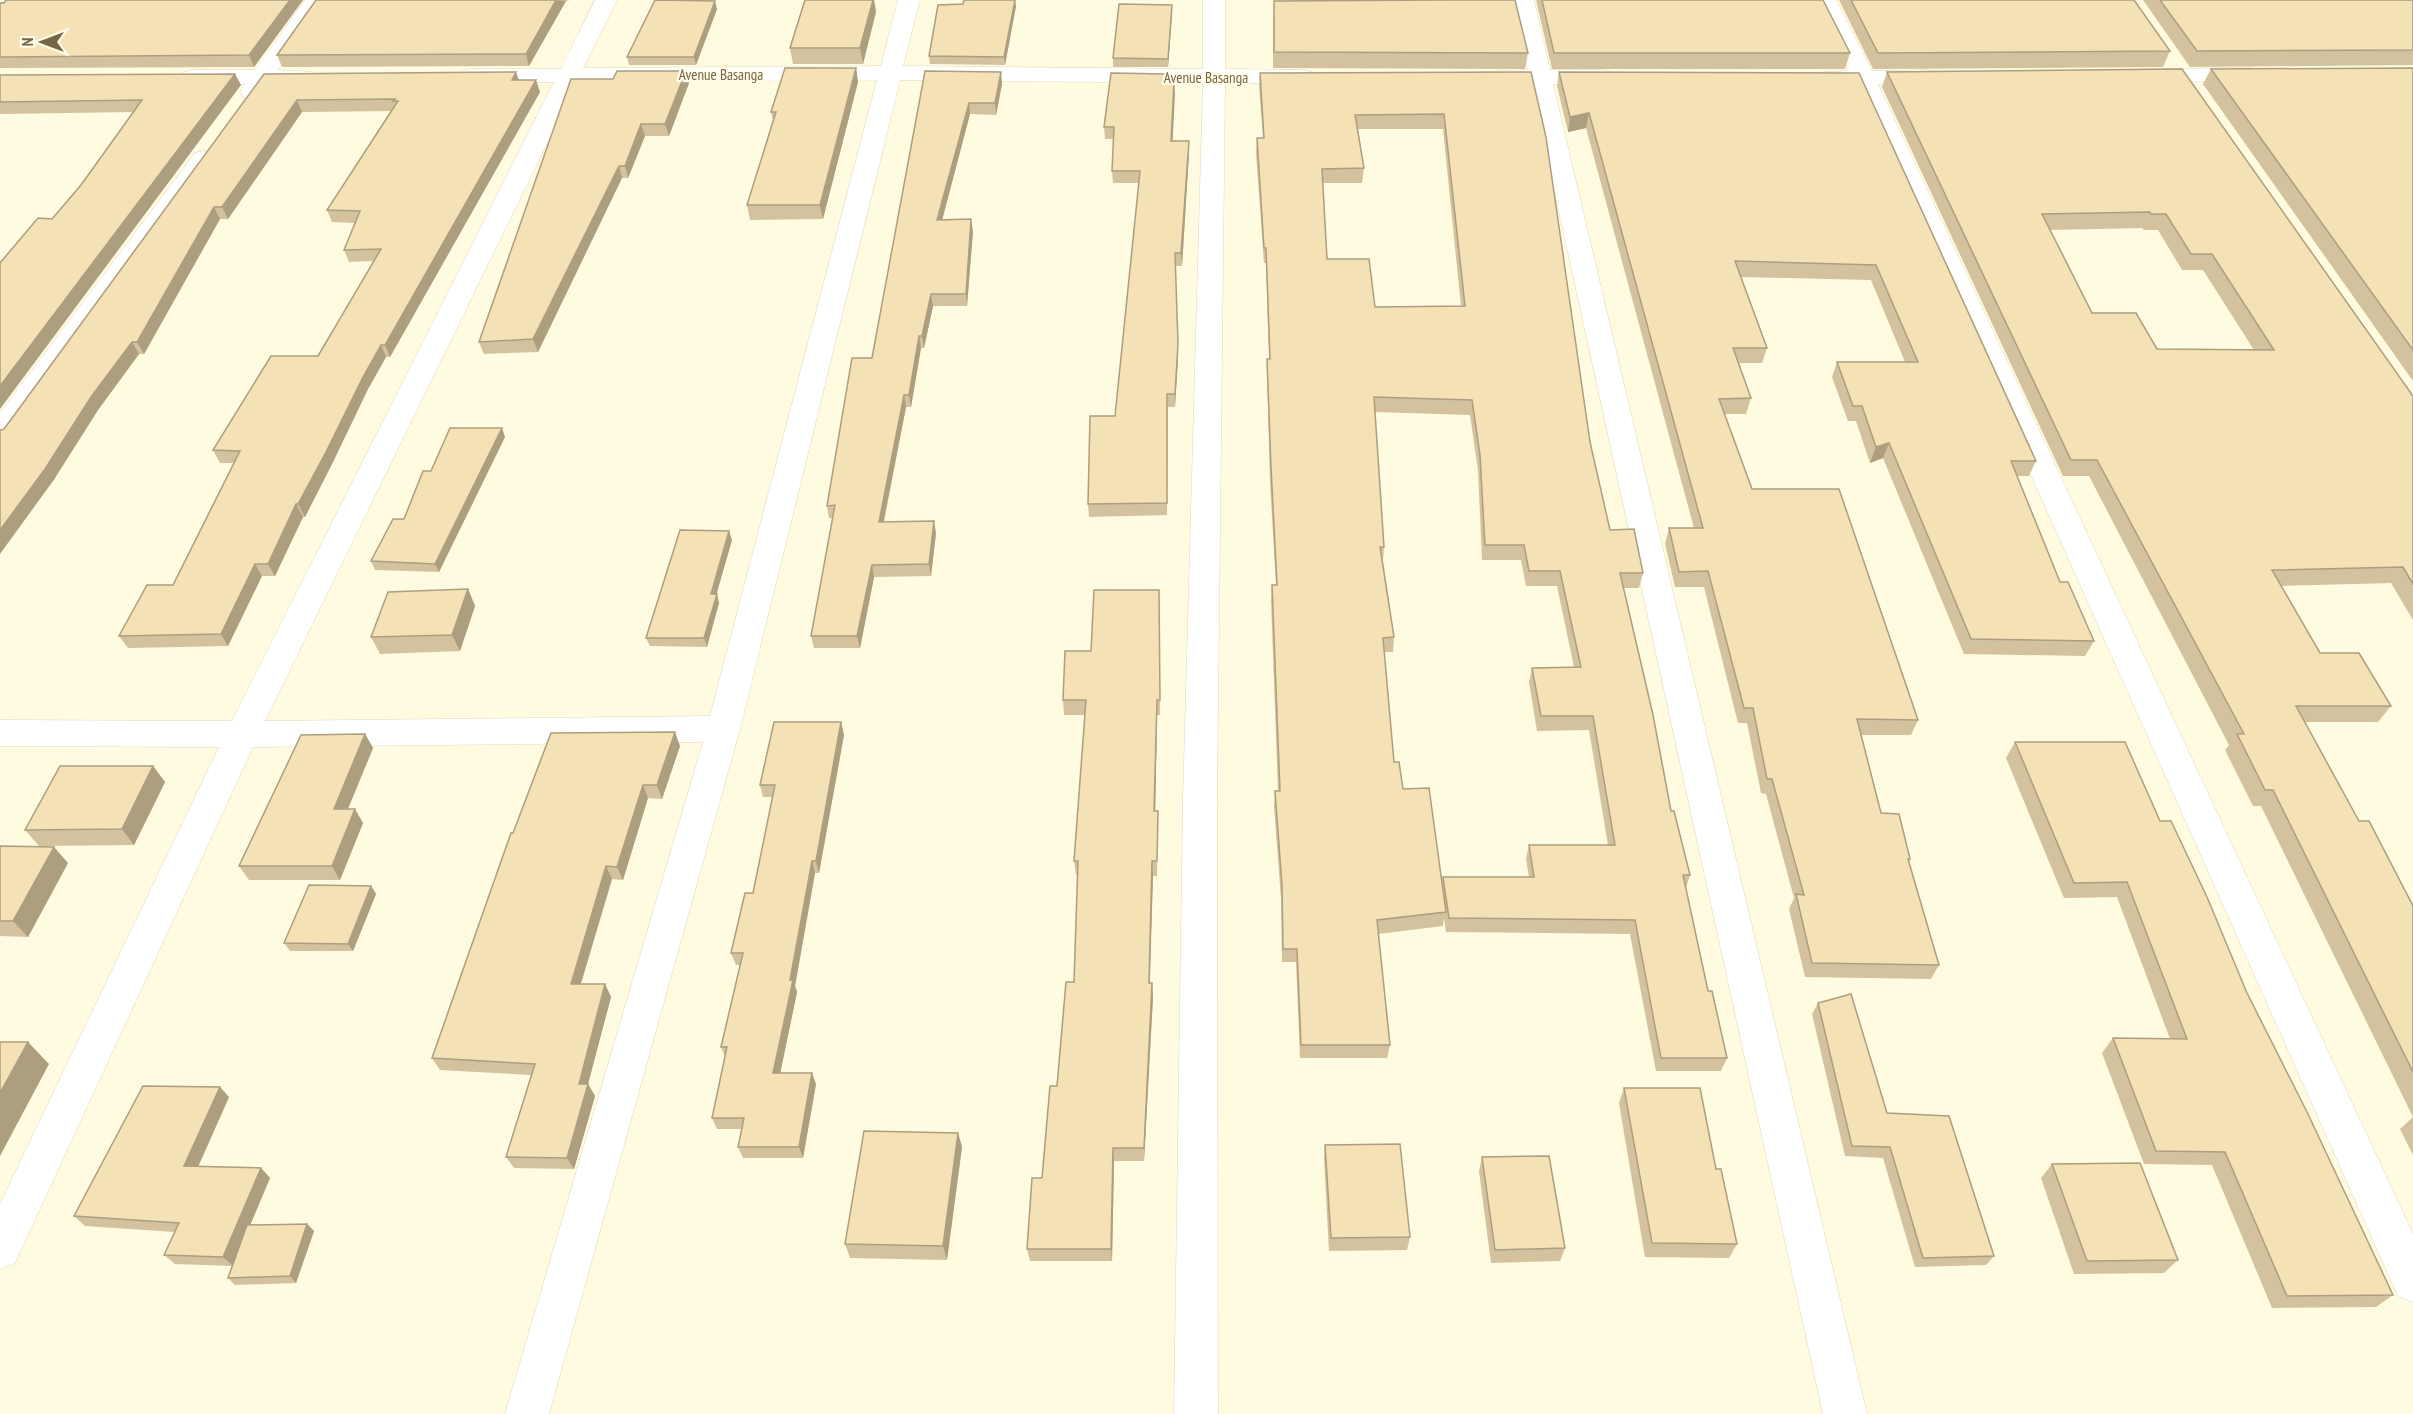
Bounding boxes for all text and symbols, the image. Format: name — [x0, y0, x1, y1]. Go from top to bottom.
north arrow — [12, 12, 72, 72]
text: N — [17, 38, 37, 46]
street label: Avenue Basanga — [679, 65, 763, 84]
street label: Avenue Basanga — [1164, 68, 1248, 87]

